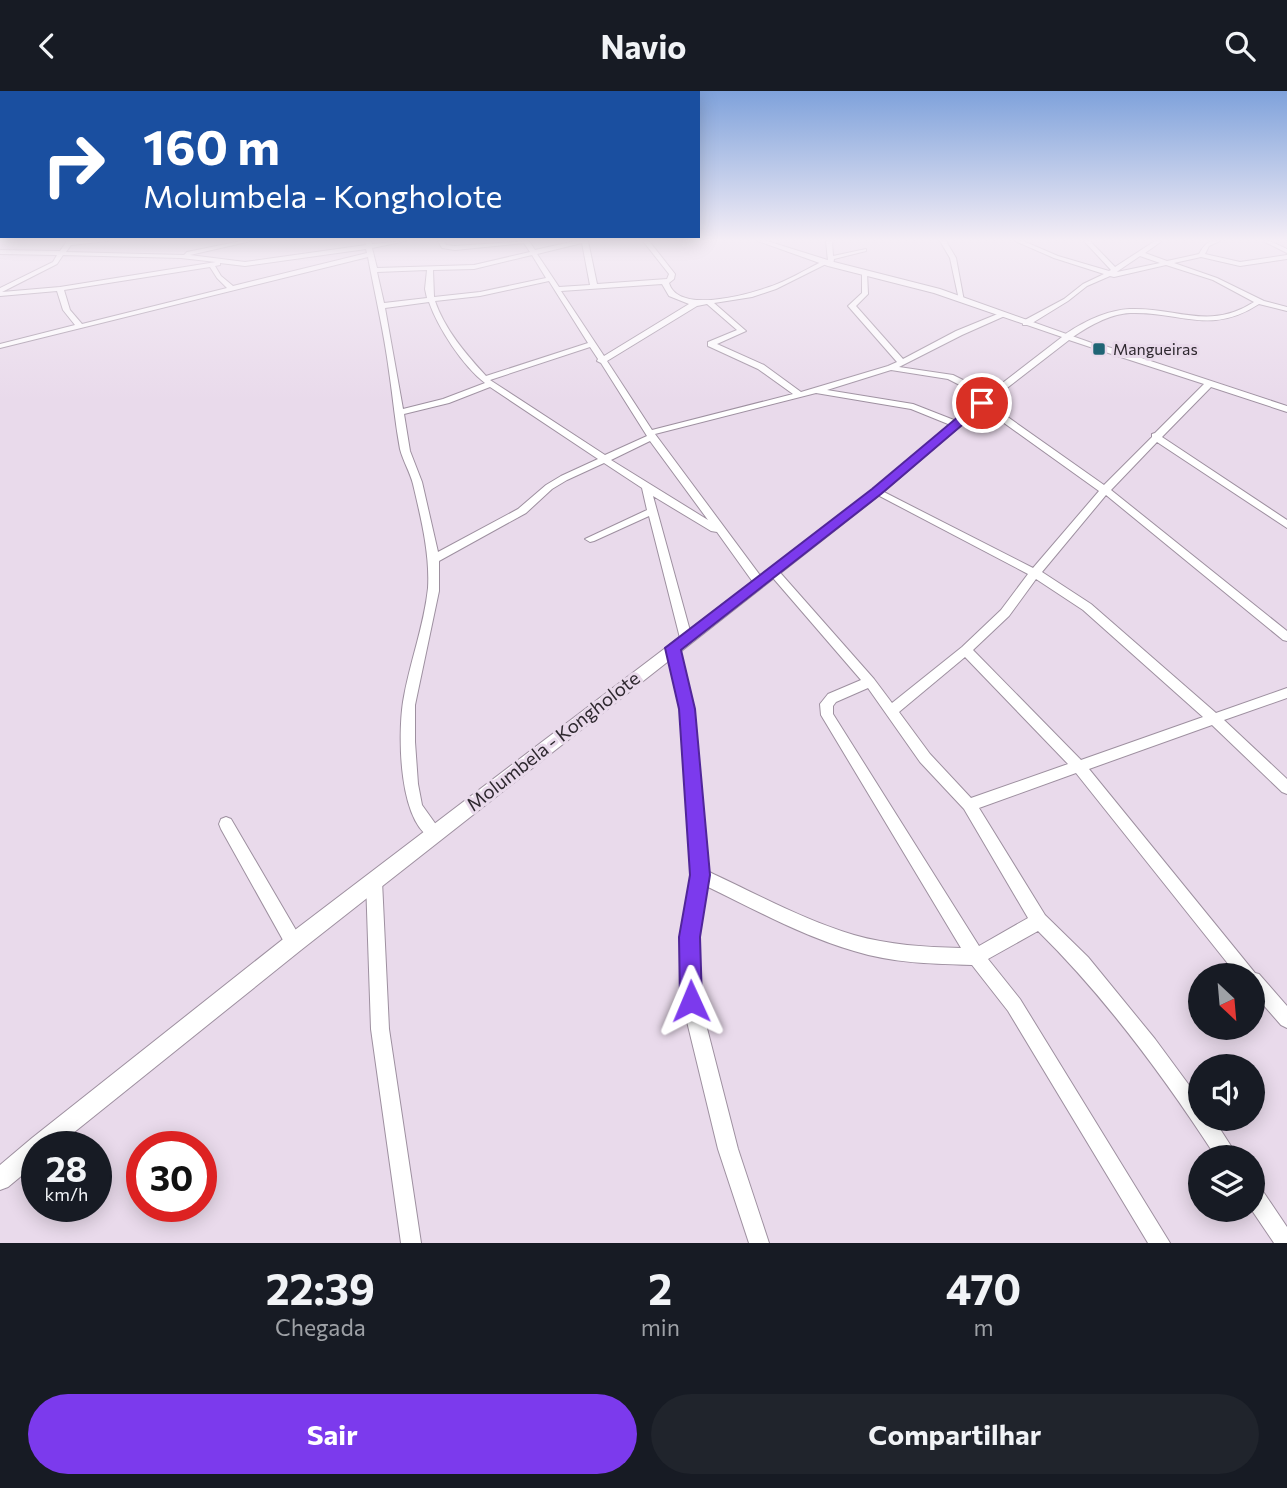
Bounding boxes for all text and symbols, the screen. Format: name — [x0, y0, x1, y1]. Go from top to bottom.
text: Navio — [601, 26, 686, 66]
icon: back — [28, 27, 66, 65]
icon: search — [1221, 27, 1259, 65]
text: 160 m — [143, 115, 280, 175]
icon: right — [28, 119, 119, 210]
text: Molumbela - Kongholote — [143, 175, 502, 215]
place label: Mangueiras — [1113, 339, 1198, 358]
marker: Mangueiras — [1091, 341, 1107, 357]
pin — [952, 373, 1012, 433]
icon: arrive — [963, 384, 1001, 422]
street label: Molumbela - Kongholote — [462, 666, 644, 815]
north arrow — [1188, 963, 1265, 1039]
map controls — [1188, 963, 1265, 1222]
position arrow — [654, 964, 728, 1038]
button: sound — [1188, 1054, 1265, 1131]
speed limit sign: 30 — [126, 1131, 217, 1222]
button: layers — [1188, 1145, 1265, 1222]
text: 28 — [46, 1146, 87, 1189]
text: km/h — [45, 1183, 88, 1205]
text: 22:39 — [266, 1262, 375, 1314]
text: 2 — [648, 1262, 672, 1314]
text: 470 — [946, 1262, 1021, 1314]
text: Chegada — [275, 1313, 366, 1341]
text: min — [641, 1313, 680, 1341]
text: m — [973, 1313, 993, 1341]
button: Sair — [28, 1394, 637, 1474]
button: Compartilhar — [651, 1394, 1259, 1474]

